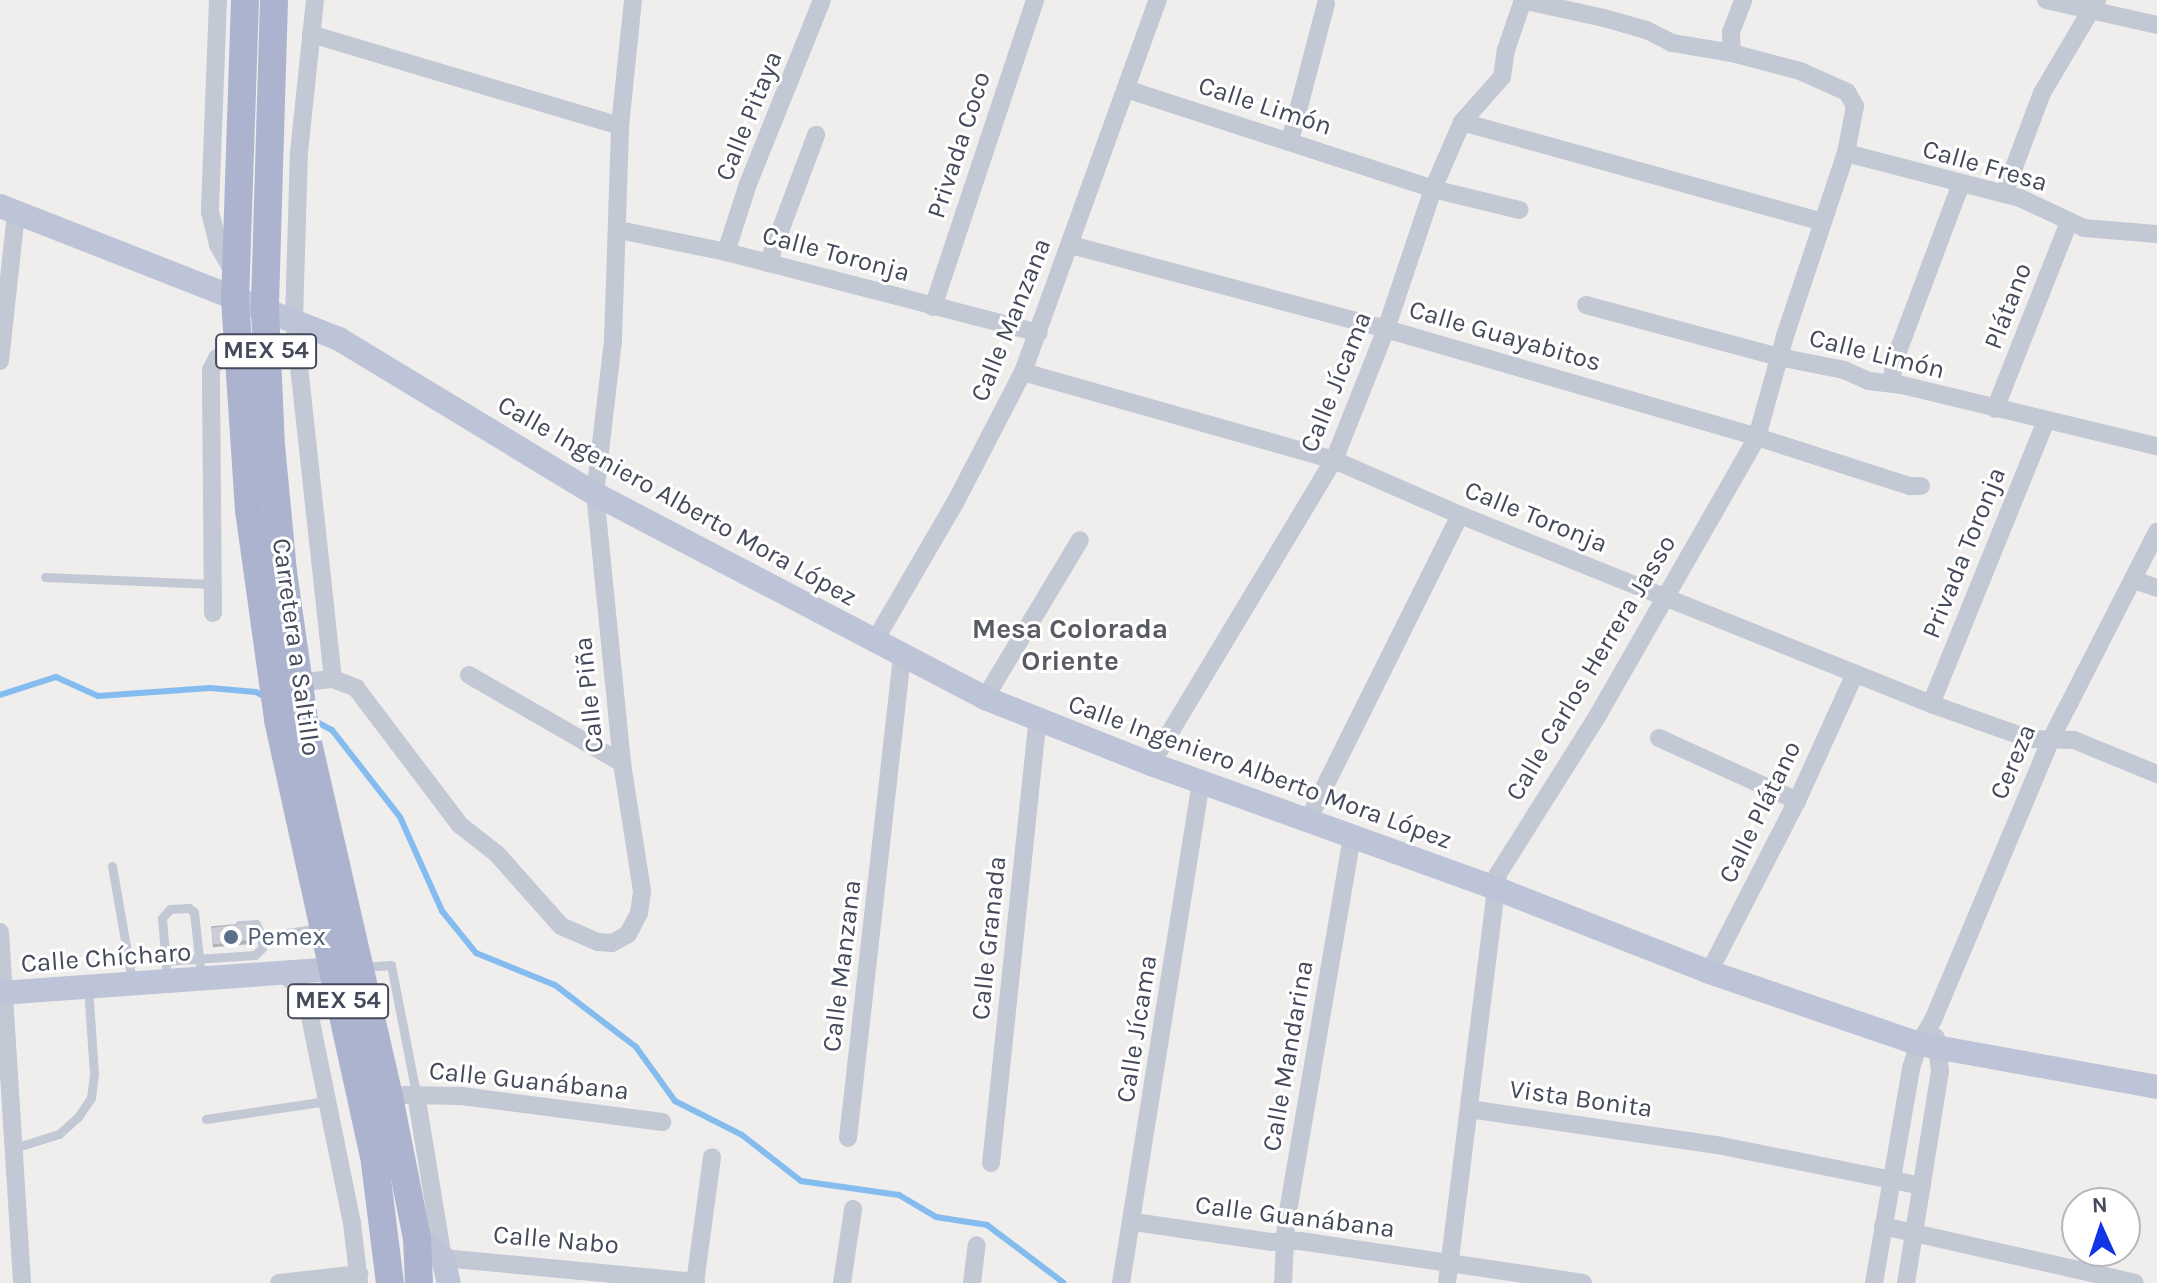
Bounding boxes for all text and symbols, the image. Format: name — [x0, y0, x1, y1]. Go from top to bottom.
street label: Calle Pitaya — [709, 47, 789, 185]
street label: Privada Coco — [921, 68, 997, 222]
street label: Calle Limón — [1194, 70, 1336, 142]
street label: Calle Fresa — [1919, 133, 2051, 199]
street label: Calle Toronja — [759, 219, 913, 289]
street label: Calle Manzana — [964, 234, 1058, 406]
street label: Plátano — [1977, 258, 2039, 354]
street label: Calle Guayabitos — [1405, 294, 1605, 378]
street label: Calle Jícama — [1294, 307, 1378, 457]
street label: Calle Limón — [1806, 322, 1948, 386]
road number: MEX 54 — [214, 331, 318, 371]
street label: Calle Ingeniero Alberto Mora López — [492, 389, 862, 613]
street label: Privada Toronja — [1915, 463, 2013, 643]
street label: Calle Toronja — [1460, 474, 1612, 560]
street label: Calle Carlos Herrera Jasso — [1499, 529, 1683, 807]
street label: Carretera a Saltillo — [265, 536, 327, 758]
district label: Mesa Colorada Oriente — [972, 612, 1168, 678]
street label: Calle Piña — [567, 635, 611, 755]
street label: Calle Ingeniero Alberto Mora López — [1064, 688, 1456, 856]
street label: Cereza — [1983, 720, 2043, 804]
street label: Calle Plátano — [1712, 736, 1808, 888]
street label: Calle Granada — [965, 855, 1013, 1021]
street label: Calle Manzana — [816, 878, 868, 1054]
place label: Pemex — [247, 921, 326, 953]
marker: Pemex — [222, 928, 240, 946]
street label: Calle Chícharo — [20, 936, 192, 980]
street label: Calle Jícama — [1110, 953, 1164, 1105]
street label: Calle Mandarina — [1256, 958, 1320, 1154]
road number: MEX 54 — [286, 981, 390, 1021]
street label: Calle Guanábana — [427, 1055, 631, 1107]
street label: Vista Bonita — [1507, 1074, 1655, 1124]
north arrow — [2061, 1187, 2141, 1267]
street label: Calle Guanábana — [1193, 1189, 1397, 1245]
text: N — [2091, 1192, 2108, 1218]
street label: Calle Nabo — [492, 1219, 620, 1261]

